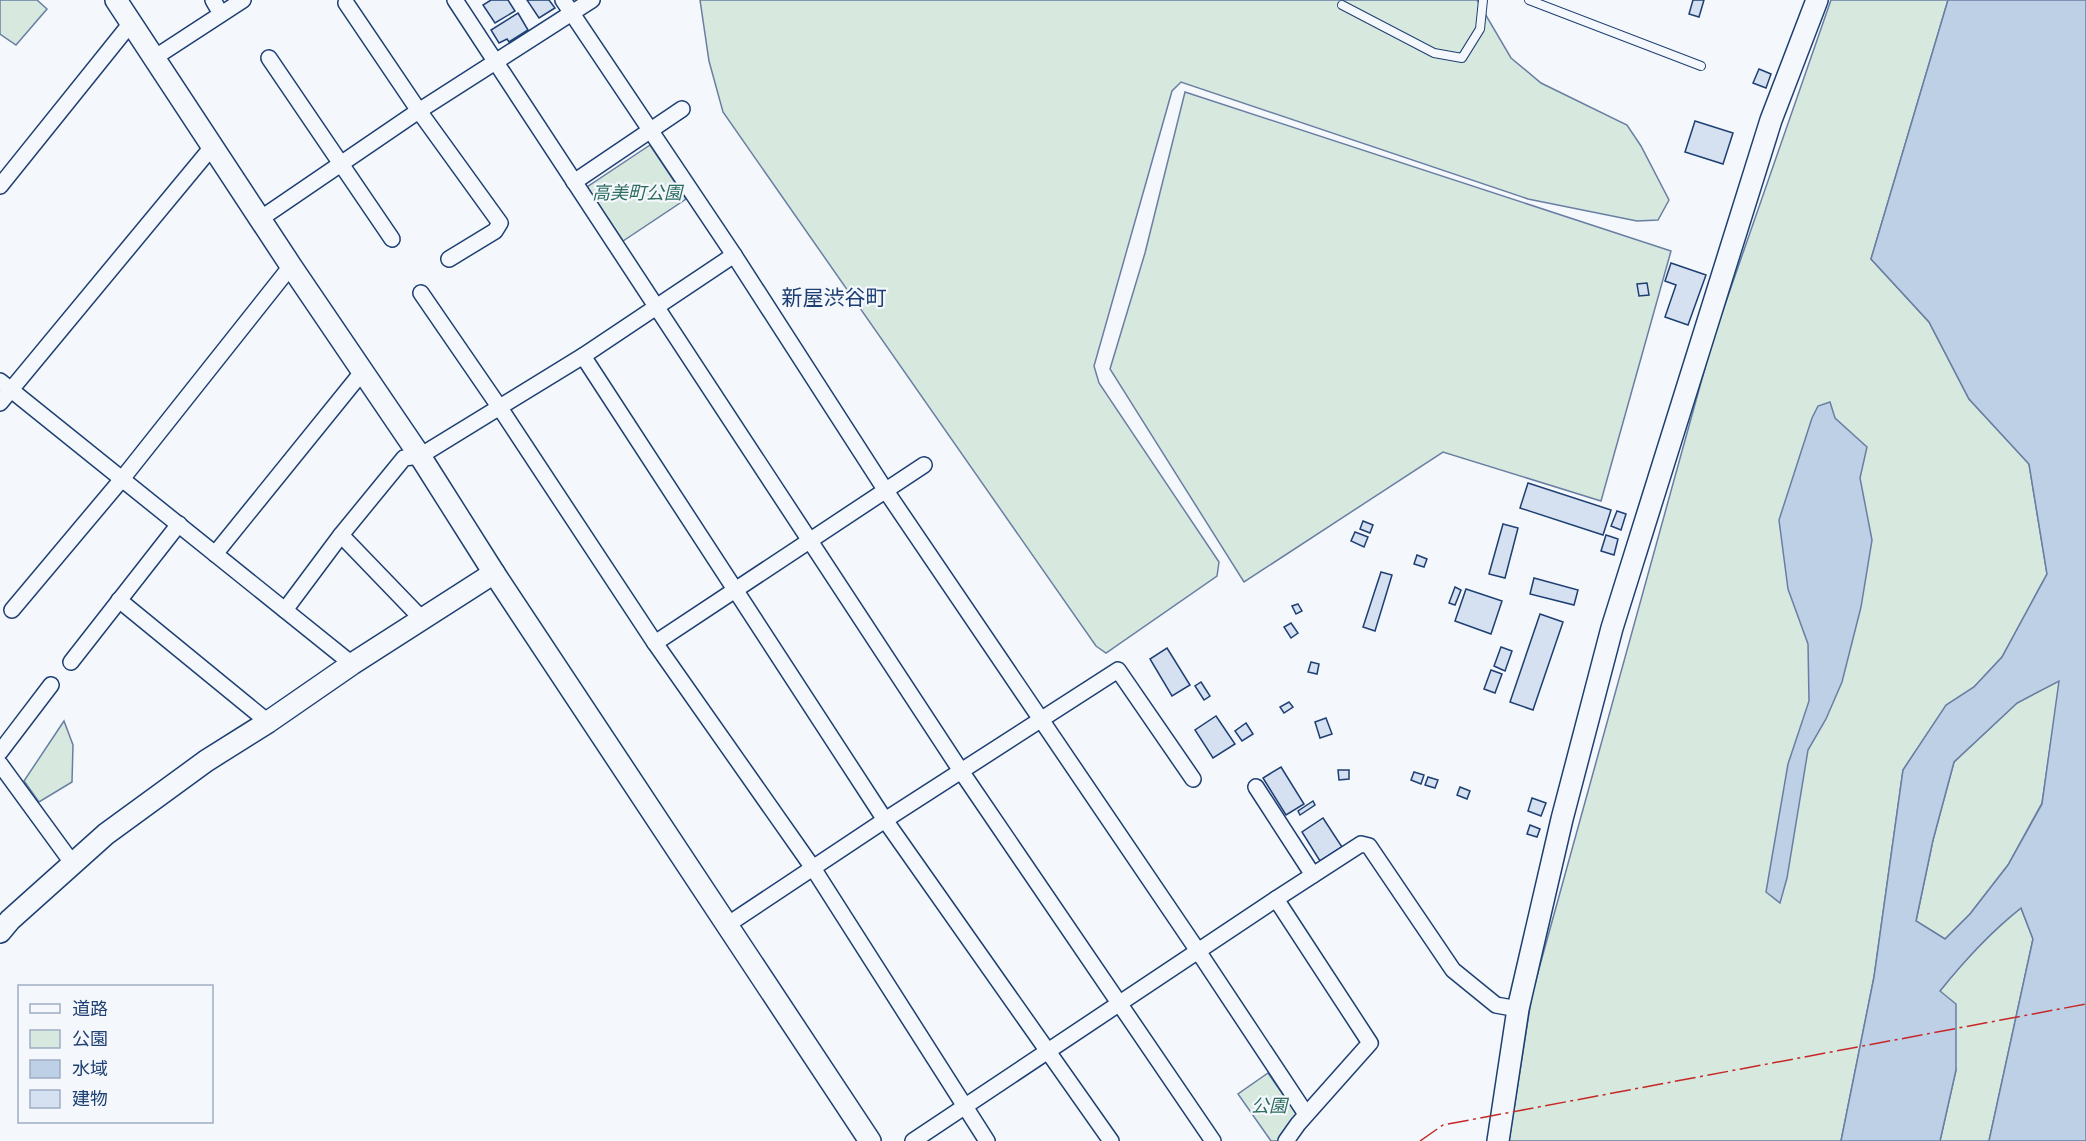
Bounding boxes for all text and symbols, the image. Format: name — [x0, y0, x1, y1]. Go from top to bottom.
park label: 高美町公園 — [592, 182, 685, 204]
district label: 新屋渋谷町 — [782, 285, 887, 310]
legend — [18, 985, 213, 1123]
text: 道路 — [72, 998, 108, 1020]
text: 公園 — [72, 1028, 108, 1050]
text: 水域 — [72, 1058, 108, 1080]
text: 建物 — [72, 1088, 108, 1110]
park label: 公園 — [1251, 1095, 1290, 1117]

